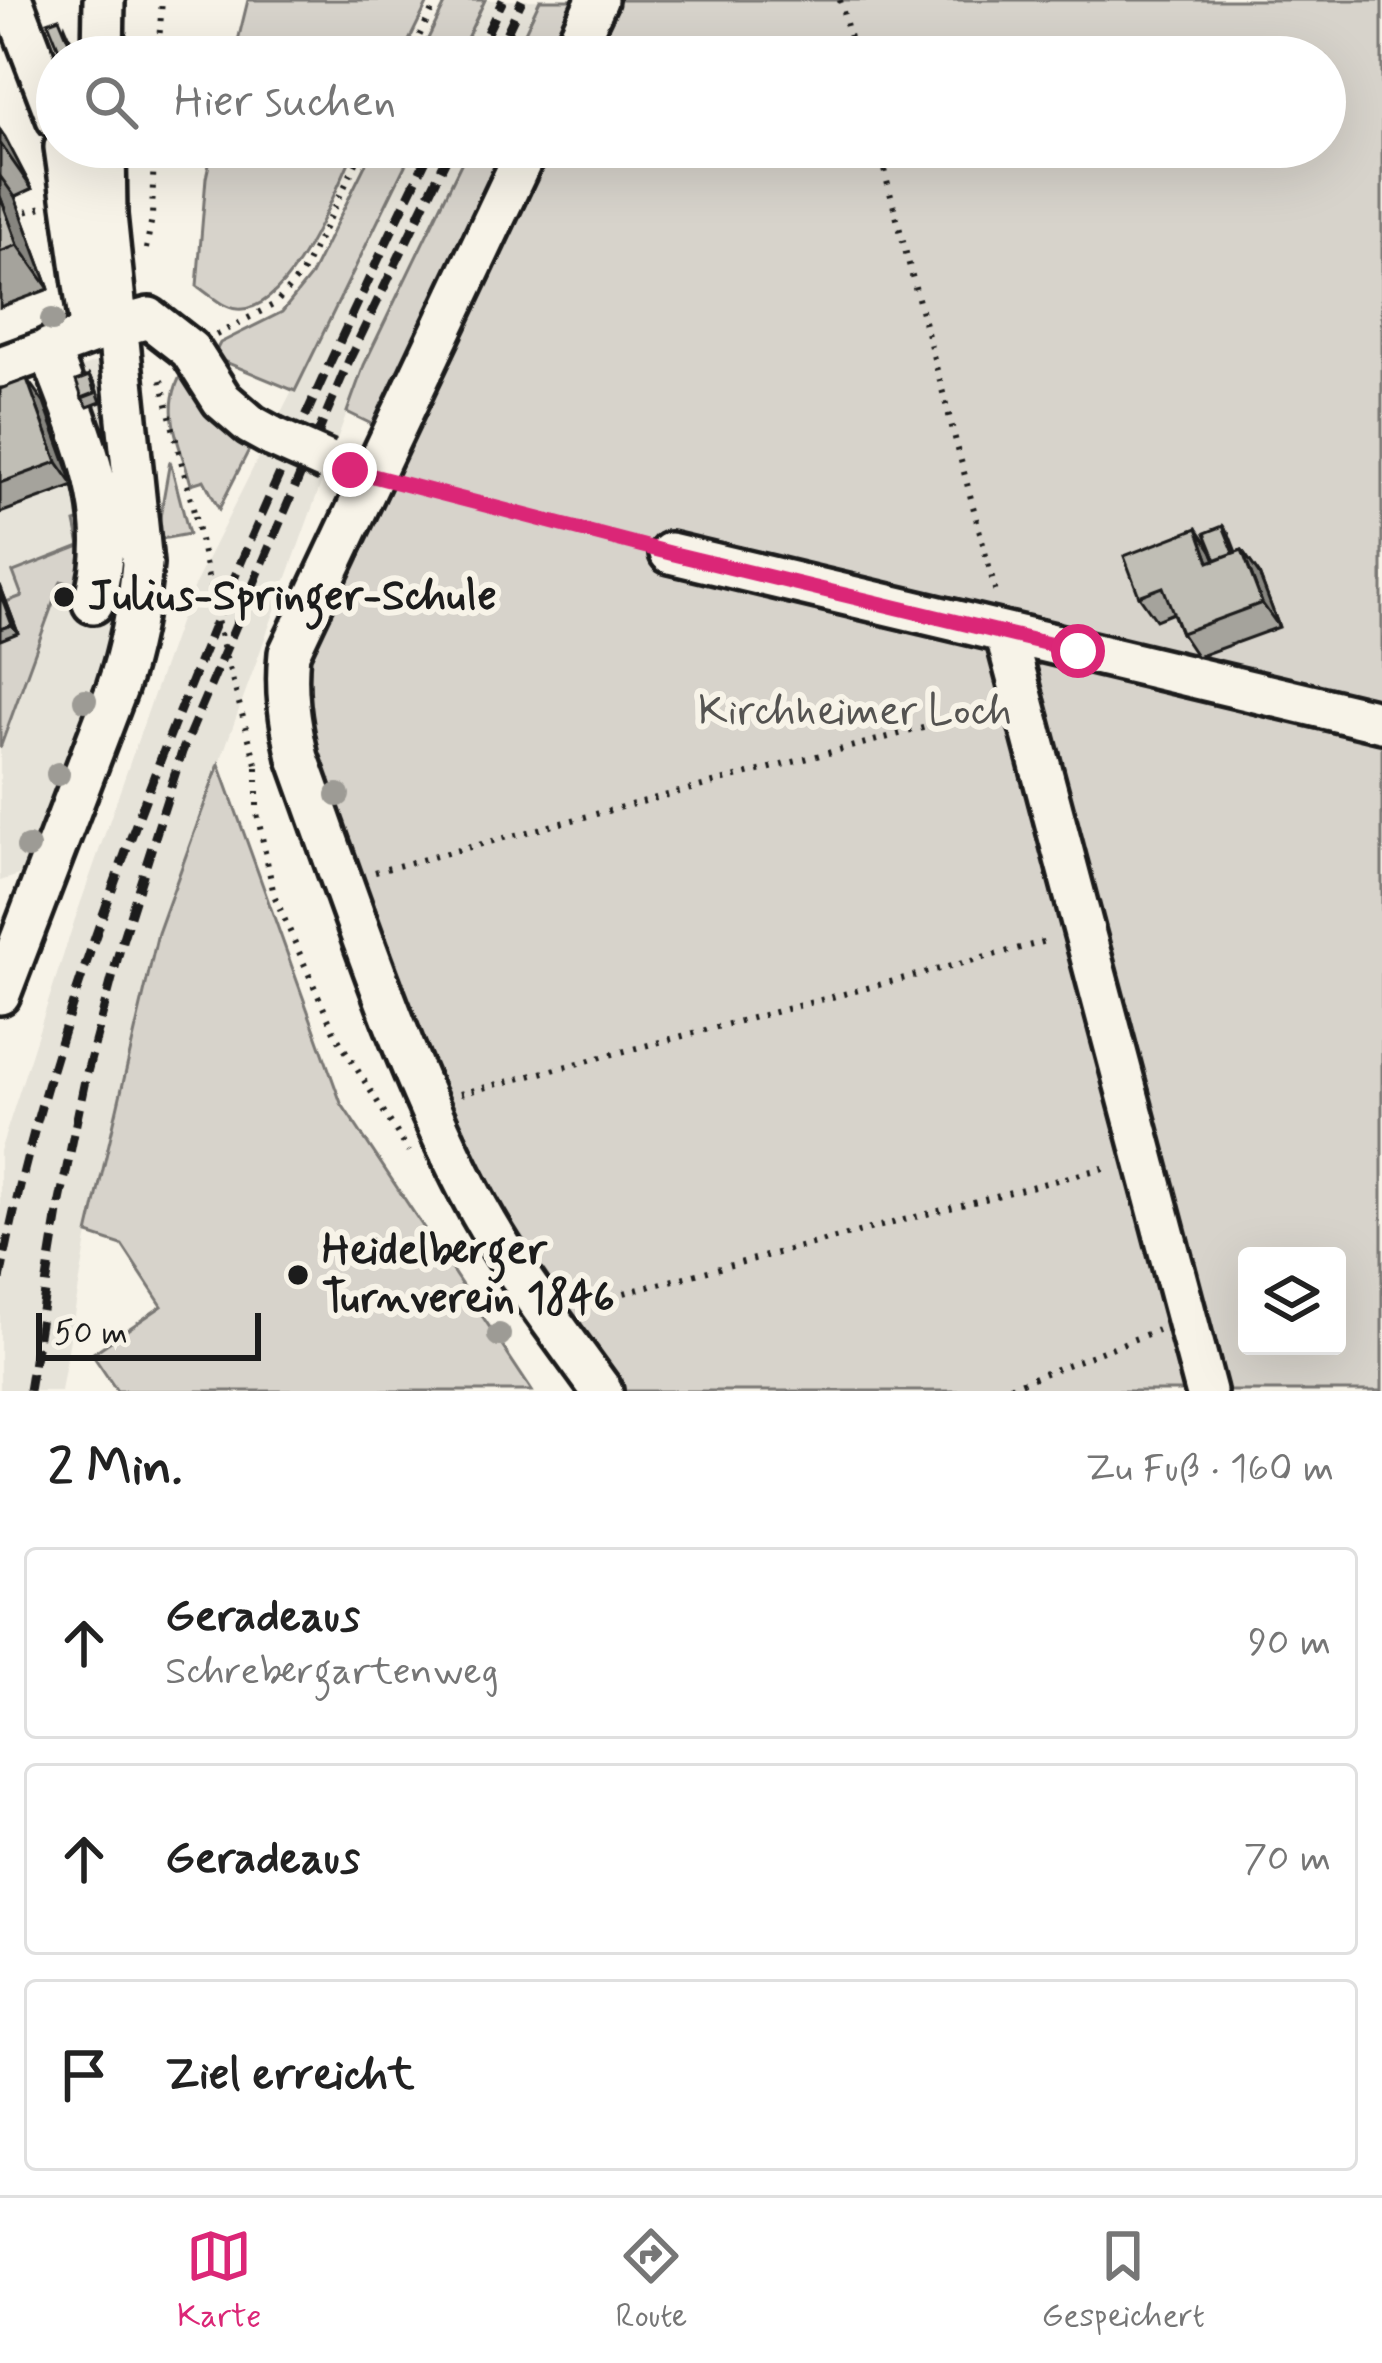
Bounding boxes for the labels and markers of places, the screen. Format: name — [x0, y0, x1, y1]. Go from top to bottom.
place label: Julius-Springer-Schule — [88, 570, 497, 630]
marker: Julius-Springer-Schule — [51, 584, 77, 610]
place label: Heidelberger Turnverein 1846 — [322, 1224, 615, 1327]
marker: Heidelberger Turnverein 1846 — [285, 1262, 311, 1288]

